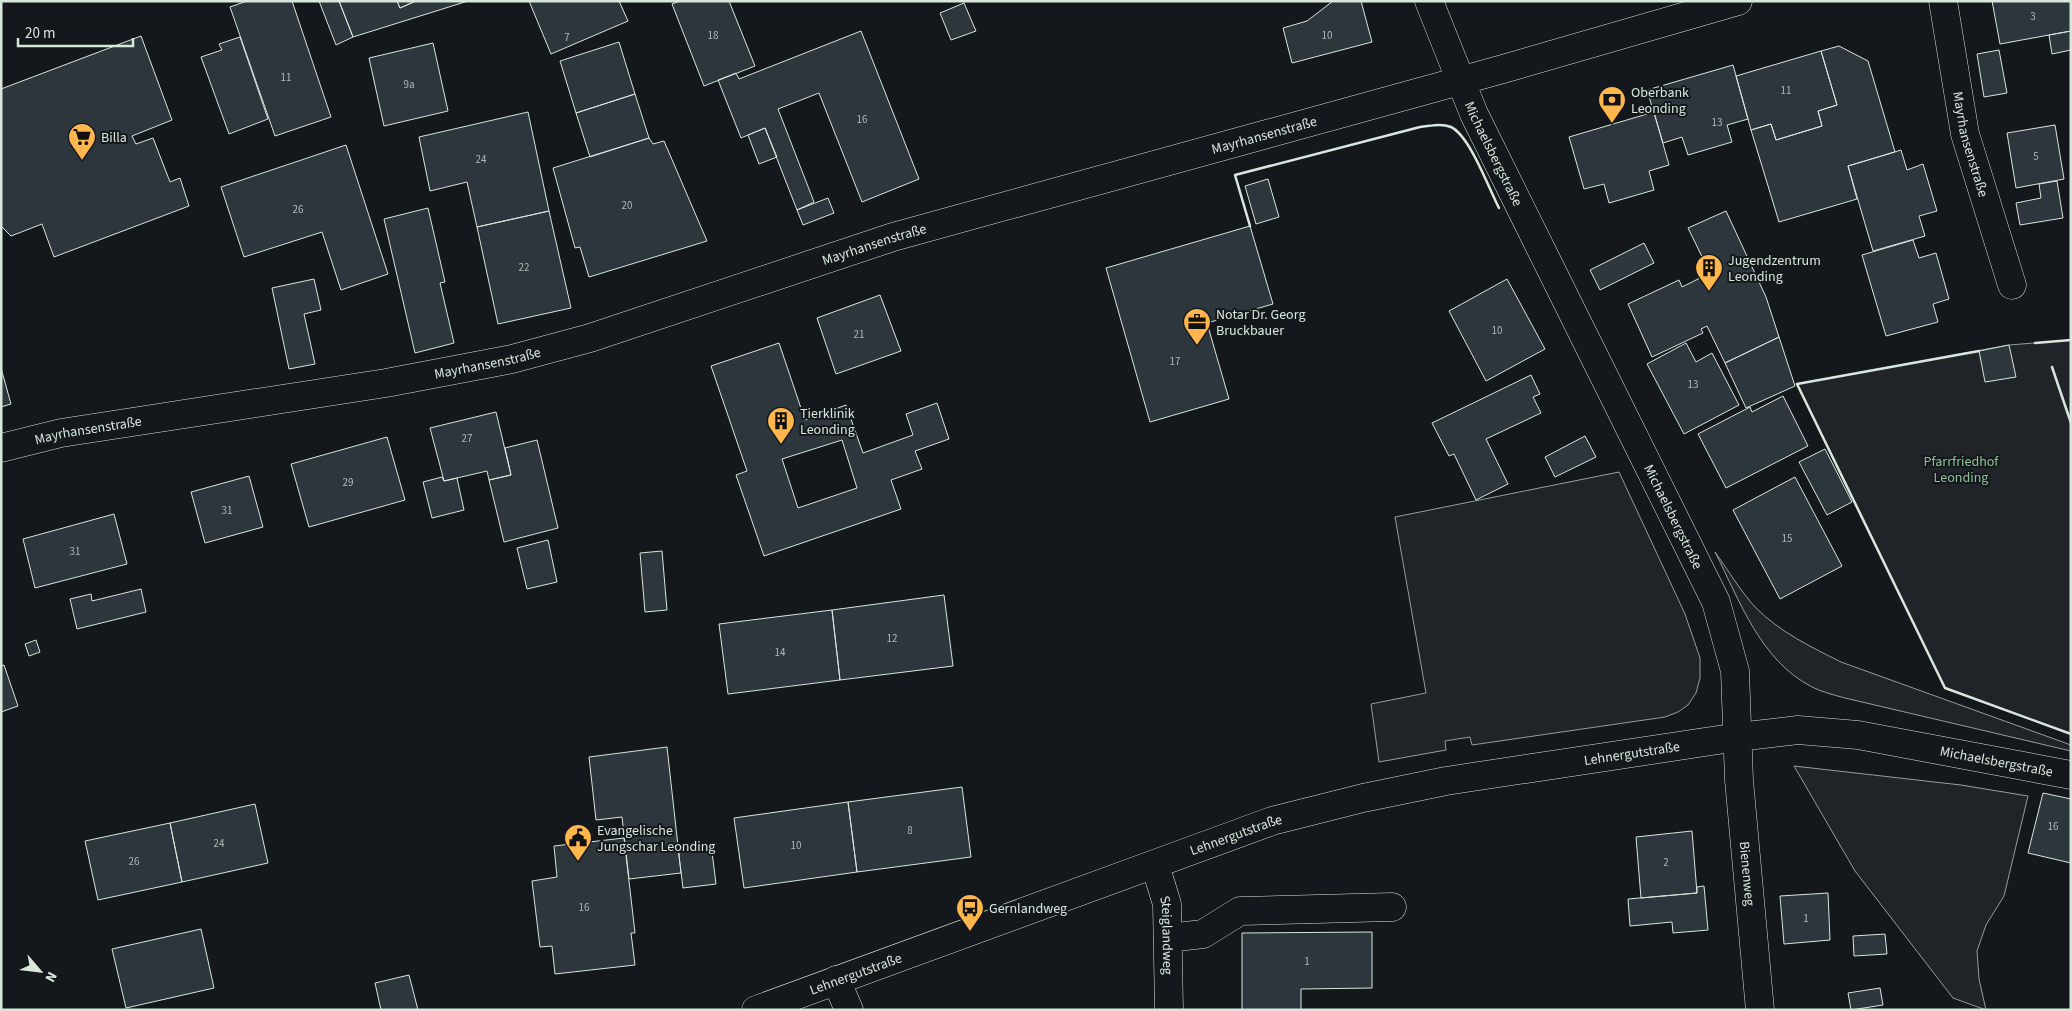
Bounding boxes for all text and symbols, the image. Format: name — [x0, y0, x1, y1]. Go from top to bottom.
house number: 3 — [2030, 9, 2036, 24]
scale bar — [18, 15, 132, 47]
text: 20 m — [25, 23, 55, 44]
house number: 18 — [708, 28, 719, 43]
house number: 10 — [1322, 28, 1332, 43]
house number: 7 — [564, 30, 570, 45]
house number: 11 — [281, 70, 291, 85]
house number: 9a — [403, 77, 415, 92]
place label: Oberbank Leonding — [1631, 83, 1689, 119]
house number: 11 — [1781, 83, 1791, 98]
bank icon: Oberbank Leonding — [1597, 85, 1627, 124]
street label: Mayrhansenstraße — [1947, 90, 1993, 200]
street label: Michaelsbergstraße — [1459, 99, 1527, 210]
house number: 16 — [857, 112, 868, 127]
street label: Mayrhansenstraße — [1209, 112, 1319, 160]
house number: 13 — [1712, 115, 1722, 130]
supermarket icon: Billa — [67, 122, 97, 161]
place label: Billa — [101, 128, 127, 148]
house number: 5 — [2033, 149, 2039, 164]
house number: 24 — [476, 152, 487, 167]
house number: 20 — [622, 198, 632, 213]
house number: 26 — [293, 202, 304, 217]
street label: Mayrhansenstraße — [820, 219, 929, 271]
place label: Jugendzentrum Leonding — [1728, 251, 1821, 287]
building icon: Jugendzentrum Leonding — [1694, 253, 1724, 292]
house number: 22 — [519, 260, 529, 275]
place label: Notar Dr. Georg Bruckbauer — [1216, 305, 1305, 341]
office icon: Notar Dr. Georg Bruckbauer — [1182, 307, 1212, 346]
house number: 10 — [1492, 323, 1502, 338]
house number: 21 — [854, 327, 864, 342]
street label: Mayrhansenstraße — [433, 343, 543, 385]
house number: 17 — [1170, 354, 1180, 369]
house number: 13 — [1688, 377, 1698, 392]
place label: Tierklinik Leonding — [800, 404, 855, 440]
building icon: Tierklinik Leonding — [766, 406, 796, 445]
street label: Mayrhansenstraße — [33, 412, 143, 450]
house number: 27 — [462, 431, 472, 446]
park label: Pfarrfriedhof Leonding — [1924, 452, 1999, 488]
street label: Michaelsbergstraße — [1638, 461, 1707, 573]
house number: 29 — [343, 475, 353, 490]
house number: 31 — [222, 503, 232, 518]
house number: 15 — [1782, 531, 1792, 546]
house number: 31 — [70, 544, 80, 559]
house number: 12 — [887, 631, 897, 646]
house number: 14 — [775, 645, 786, 660]
street label: Lehnergutstraße — [1583, 737, 1681, 771]
street label: Michaelsbergstraße — [1938, 742, 2055, 782]
street label: Lehnergutstraße — [1187, 810, 1284, 861]
house number: 16 — [2048, 819, 2059, 834]
place label: Evangelische Jungschar Leonding — [597, 821, 715, 857]
public building icon: Evangelische Jungschar Leonding — [563, 823, 593, 862]
house number: 8 — [907, 823, 913, 838]
house number: 24 — [214, 836, 225, 851]
house number: 10 — [791, 838, 801, 853]
street label: Bienenweg — [1734, 841, 1759, 907]
house number: 26 — [129, 854, 140, 869]
house number: 2 — [1663, 855, 1669, 870]
bus stop icon: Gernlandweg — [955, 893, 985, 932]
street label: Steiglandweg — [1154, 893, 1177, 975]
place label: Gernlandweg — [989, 899, 1067, 919]
house number: 16 — [579, 900, 590, 915]
house number: 1 — [1803, 911, 1809, 926]
north arrow — [15, 946, 65, 996]
street label: Lehnergutstraße — [807, 948, 905, 1001]
house number: 1 — [1304, 954, 1310, 969]
text: N — [40, 968, 62, 985]

